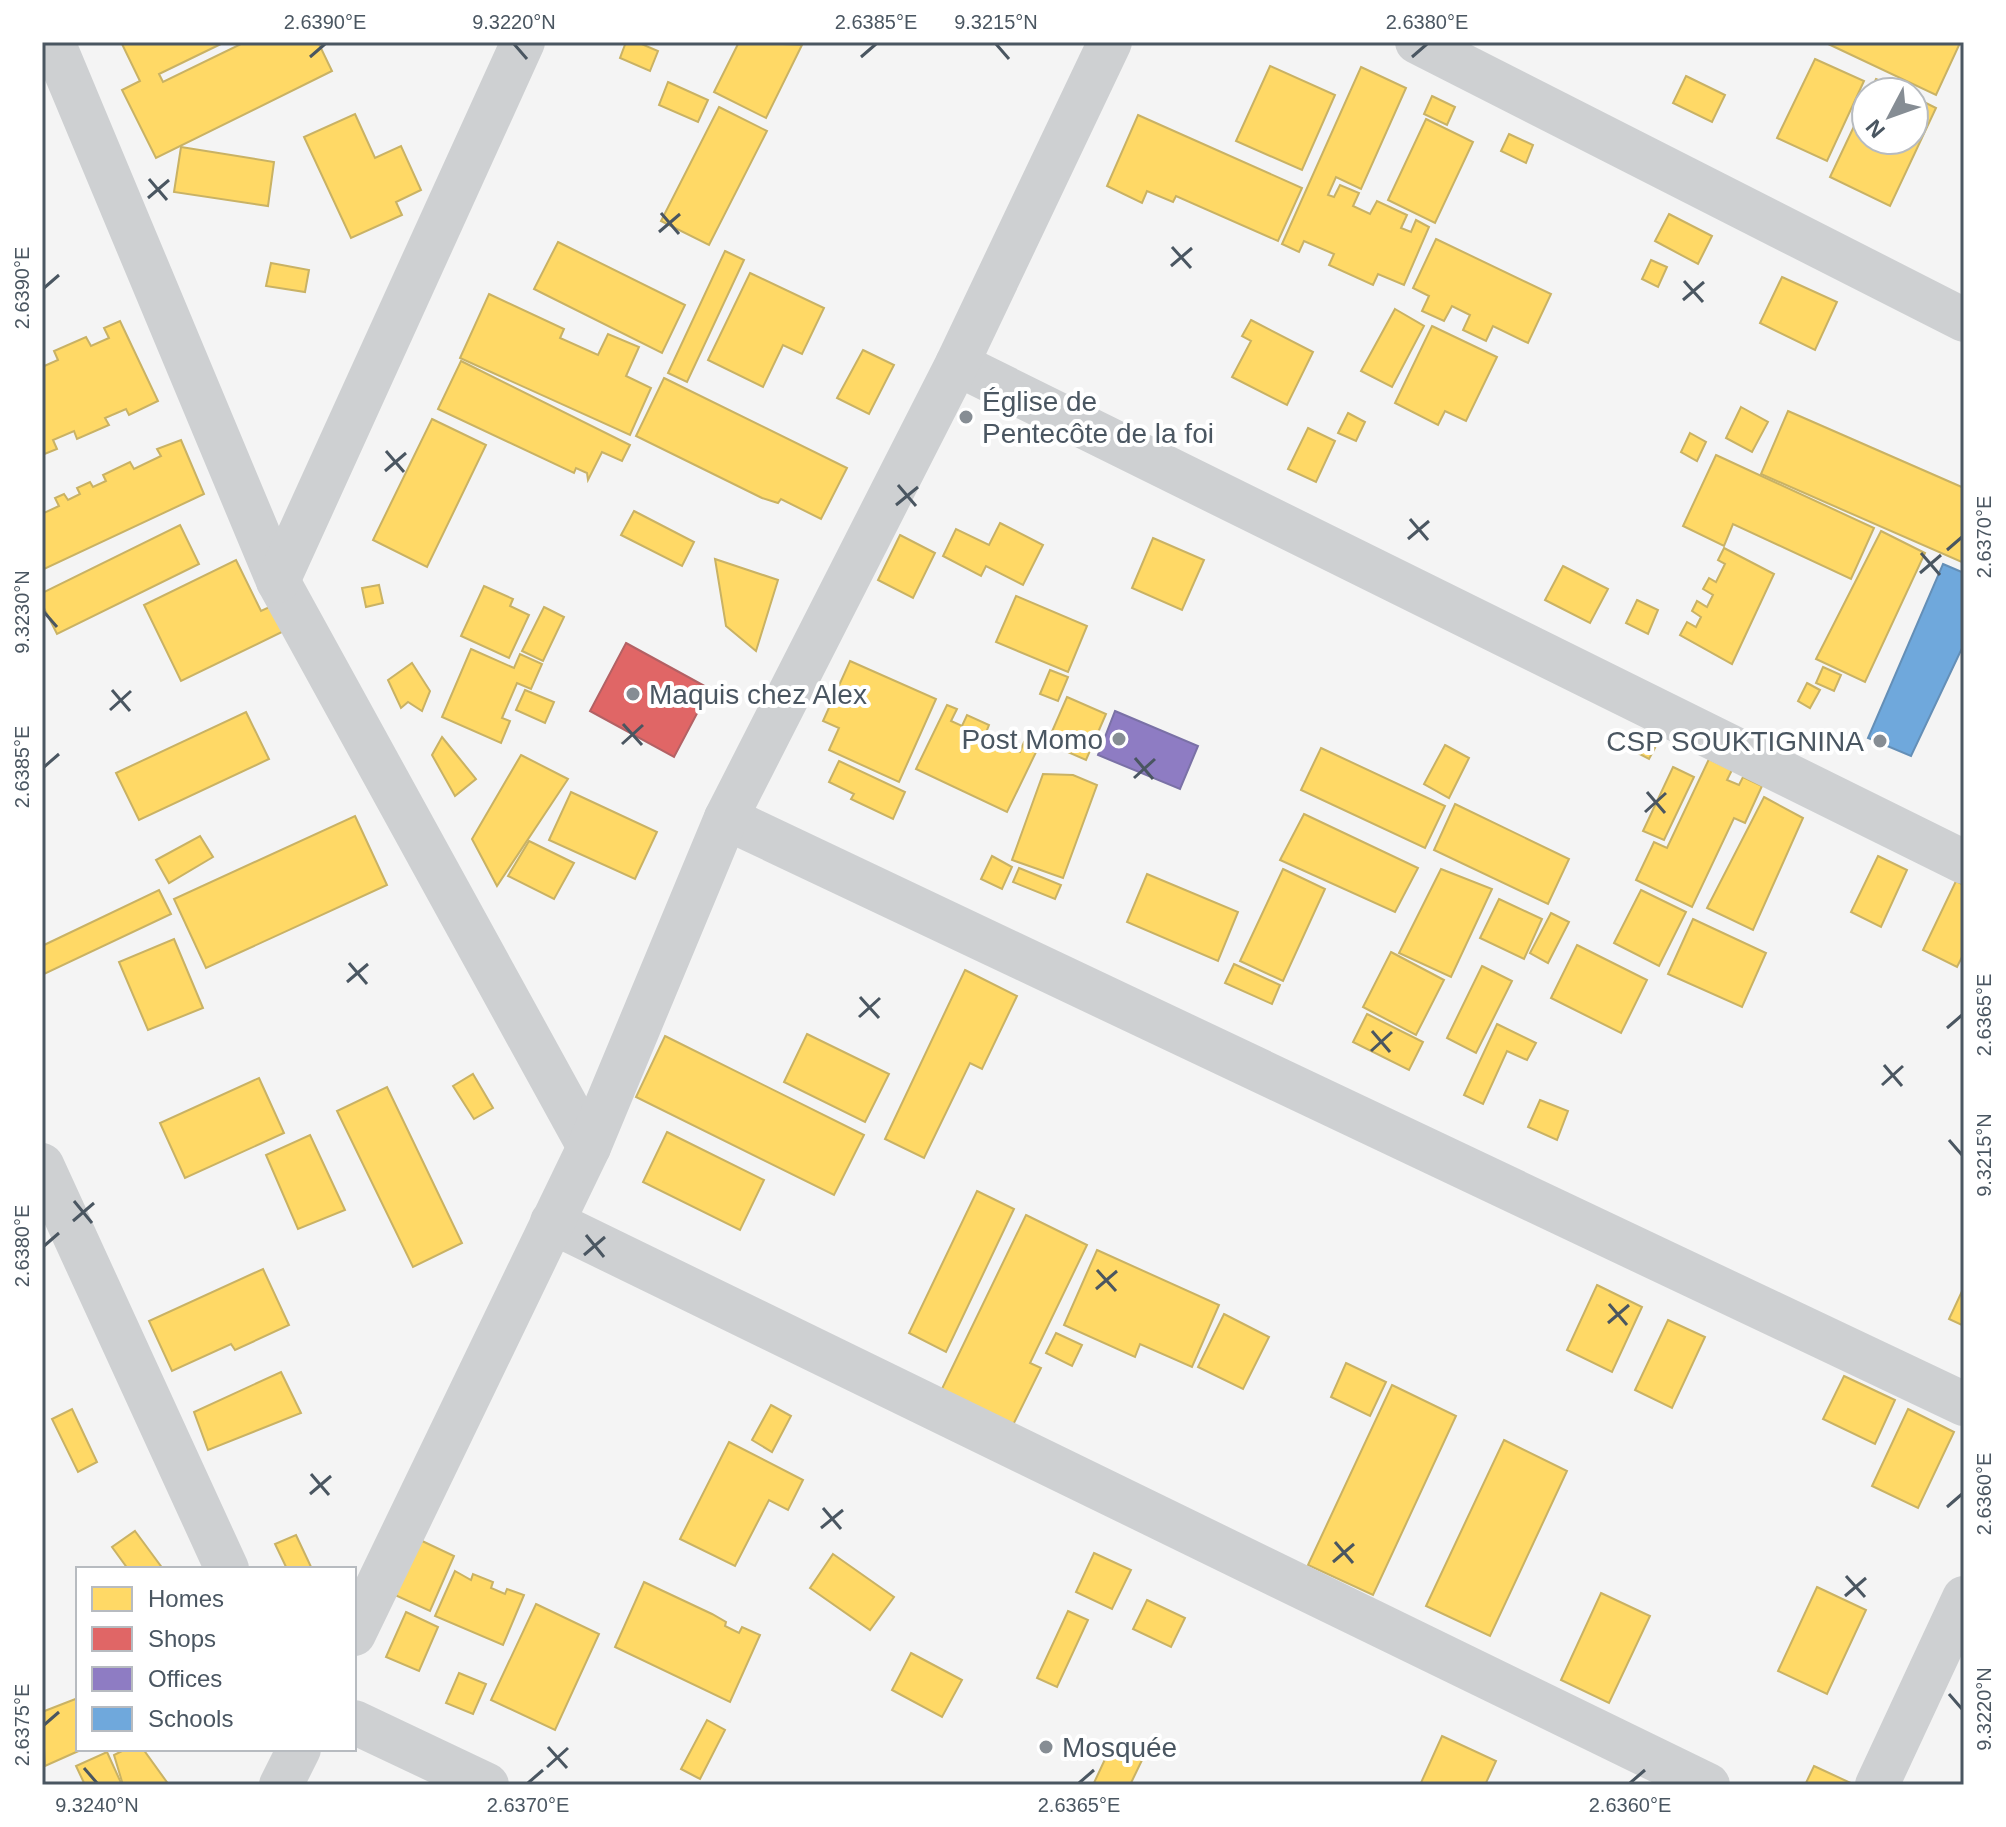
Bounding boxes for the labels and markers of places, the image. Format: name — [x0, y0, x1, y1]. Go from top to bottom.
place label: Église de Pentecôte de la foi — [982, 386, 1214, 449]
marker: Église de Pentecôte de la foi — [957, 408, 975, 426]
place label: Maquis chez Alex — [649, 679, 867, 710]
marker: Maquis chez Alex — [624, 685, 642, 703]
place label: Post Momo — [961, 724, 1103, 755]
place label: CSP SOUKTIGNINA — [1606, 726, 1864, 757]
marker: Post Momo — [1110, 730, 1128, 748]
marker: CSP SOUKTIGNINA — [1871, 732, 1889, 750]
place label: Mosquée — [1062, 1732, 1177, 1763]
marker: Mosquée — [1037, 1738, 1055, 1756]

